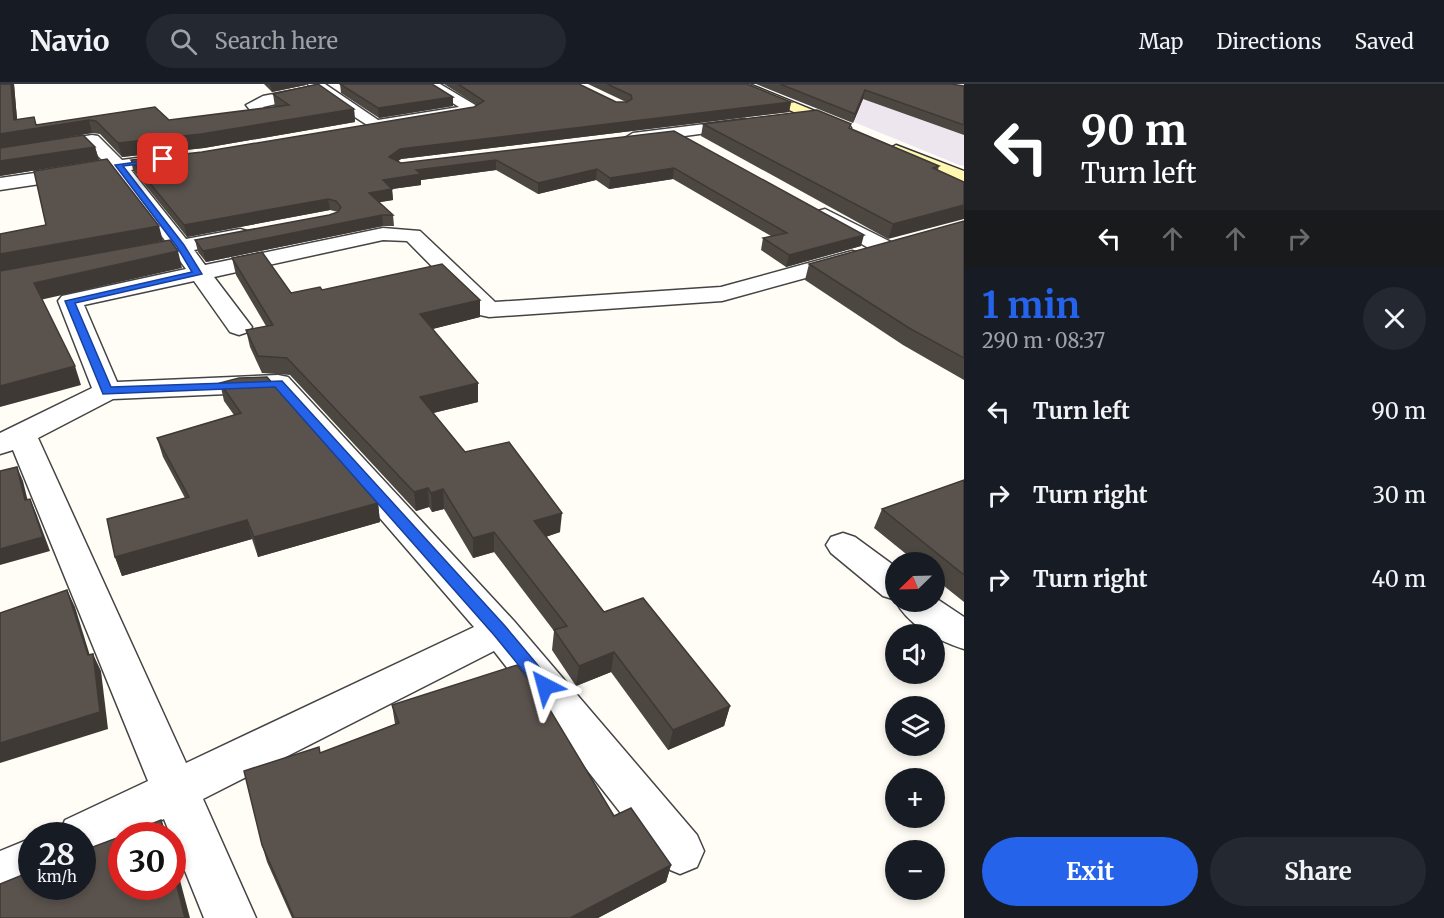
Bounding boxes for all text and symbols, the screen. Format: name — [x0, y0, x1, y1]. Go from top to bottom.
search box — [146, 14, 566, 68]
text: Navio — [30, 23, 110, 59]
icon: search — [167, 25, 200, 58]
text: Search here — [215, 27, 338, 55]
text: Map — [1139, 28, 1183, 55]
text: Directions — [1216, 28, 1321, 55]
text: Saved — [1354, 28, 1414, 55]
text: 90 m — [1081, 104, 1187, 156]
icon: left — [982, 108, 1060, 186]
pin — [137, 133, 188, 184]
icon: arrive — [146, 142, 179, 175]
text: Turn left — [1081, 156, 1196, 190]
icon: left — [1093, 222, 1126, 255]
icon: ahead — [1156, 222, 1189, 255]
icon: ahead — [1219, 222, 1252, 255]
icon: right — [1282, 222, 1315, 255]
text: 1 min — [982, 283, 1080, 328]
button: close — [1363, 287, 1426, 350]
text: 290 m · 08:37 — [982, 328, 1105, 353]
icon: left — [982, 395, 1015, 428]
text: Turn left — [1033, 397, 1130, 425]
text: 90 m — [1371, 397, 1426, 425]
icon: right — [982, 479, 1015, 512]
text: Turn right — [1033, 481, 1147, 509]
text: 30 m — [1372, 481, 1426, 509]
north arrow — [885, 552, 945, 612]
map controls — [885, 552, 945, 900]
icon: right — [982, 563, 1015, 596]
text: Turn right — [1033, 565, 1147, 593]
text: 40 m — [1371, 565, 1426, 593]
button: sound — [885, 624, 945, 684]
position arrow — [513, 654, 577, 718]
button: layers — [885, 696, 945, 756]
button: + — [885, 768, 945, 828]
speed limit sign: 30 — [108, 822, 186, 900]
text: 28 — [39, 835, 75, 873]
button: Exit — [982, 837, 1198, 906]
button: Share — [1210, 837, 1426, 906]
button: − — [885, 840, 945, 900]
text: km/h — [37, 867, 77, 886]

